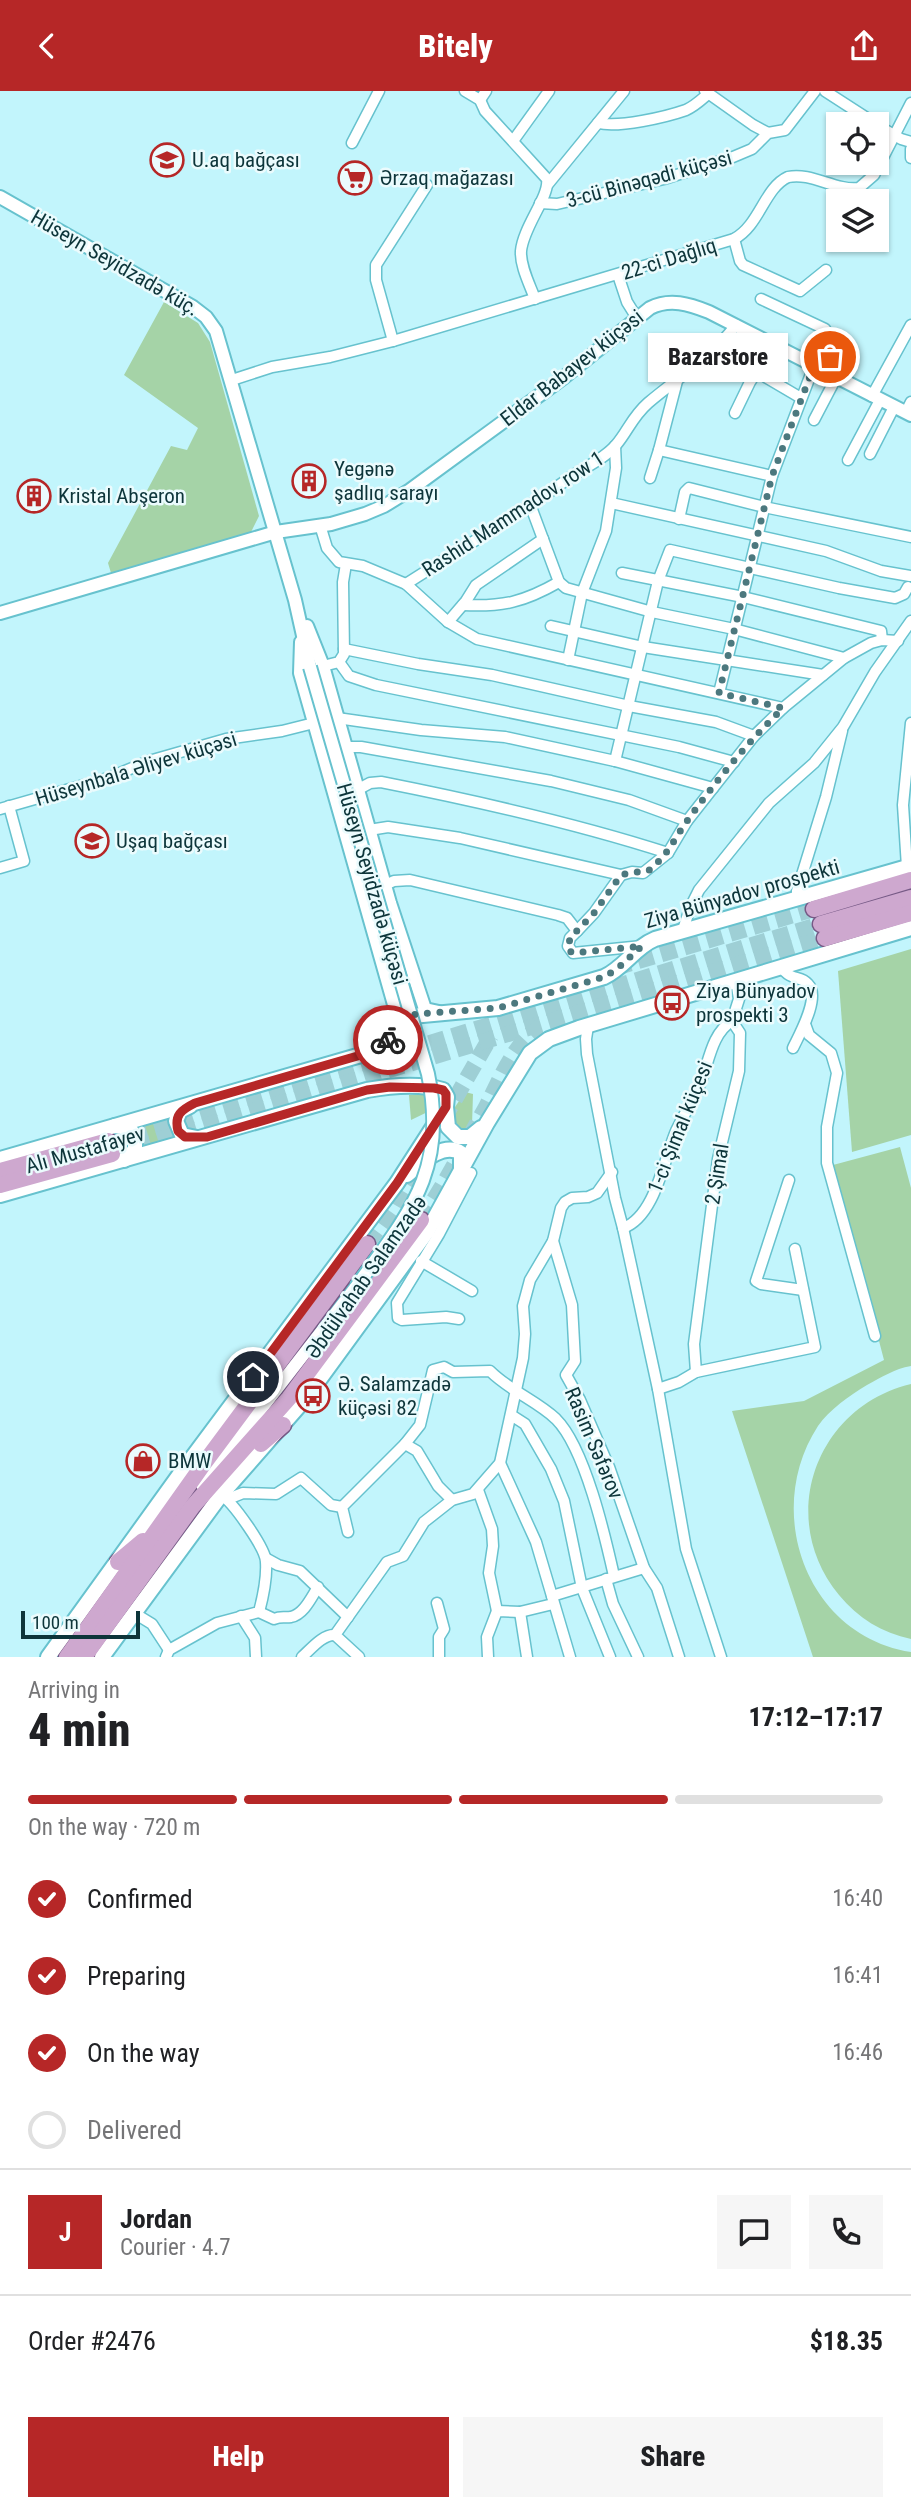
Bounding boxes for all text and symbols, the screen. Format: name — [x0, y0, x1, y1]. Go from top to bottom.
icon: back — [28, 27, 66, 65]
text: Bitely — [418, 27, 493, 65]
icon: share — [845, 27, 883, 65]
map controls — [826, 112, 889, 252]
button: locate — [826, 112, 889, 175]
school or university icon: U.aq bağçası — [148, 141, 186, 179]
street label: 3-cü Binəqədi küçəsi — [564, 145, 734, 213]
place label: U.aq bağçası — [192, 148, 300, 172]
supermarket icon: Ərzaq mağazası — [336, 159, 374, 197]
place label: Ərzaq mağazası — [380, 166, 514, 190]
button: layers — [826, 189, 889, 252]
street label: Hüseyn Seyidzadə küç. — [27, 205, 203, 321]
street label: 22-ci Dağlıq — [619, 233, 719, 285]
street label: Eldar Babayev küçəsi — [496, 305, 648, 431]
pin — [800, 327, 860, 387]
callout: Bazarstore — [648, 333, 788, 381]
icon: bag — [811, 338, 849, 376]
text: Bazarstore — [668, 344, 768, 371]
street label: Rashid Mammadov, row 1 — [418, 446, 608, 582]
place label: Yegənə şadlıq sarayı — [334, 457, 438, 505]
building icon: Yegənə şadlıq sarayı — [290, 462, 328, 500]
building icon: Kristal Abşeron — [15, 477, 53, 515]
place label: Kristal Abşeron — [58, 484, 185, 508]
street label: Hüseynbala Əliyev küçəsi — [32, 727, 240, 811]
street label: Hüseyn Seyidzadə küçəsi — [332, 780, 412, 988]
school or university icon: Uşaq bağçası — [73, 822, 111, 860]
place label: Uşaq bağçası — [116, 829, 228, 853]
street label: Ziya Bünyadov prospekti — [642, 855, 842, 933]
place label: Ziya Bünyadov prospekti 3 — [696, 979, 816, 1027]
bus stop icon: Ziya Bünyadov prospekti 3 — [653, 984, 691, 1022]
courier — [353, 1005, 423, 1075]
icon: bike — [369, 1021, 407, 1059]
street label: 1-ci Şimal küçesi — [643, 1058, 717, 1196]
street label: Alı Mustafayev — [23, 1122, 147, 1178]
street label: 2 Şimal — [700, 1142, 734, 1206]
street label: Əbdülvahab Salamzadə — [301, 1191, 431, 1363]
pin — [223, 1347, 283, 1407]
icon: home — [234, 1358, 272, 1396]
place label: Ə. Salamzadə küçəsi 82 — [338, 1372, 451, 1420]
bus stop icon: Ə. Salamzadə küçəsi 82 — [294, 1377, 332, 1415]
street label: Rasim Səfərov — [560, 1384, 628, 1502]
shop icon: BMW — [124, 1442, 162, 1480]
place label: BMW — [168, 1449, 211, 1473]
scale bar — [21, 1608, 140, 1640]
text: 100 m — [32, 1611, 79, 1634]
text: Arriving in — [28, 1677, 120, 1704]
text: 17:12–17:17 — [749, 1702, 883, 1732]
text: 4 min — [28, 1703, 131, 1757]
text: On the way · 720 m — [28, 1814, 200, 1841]
icon: check — [28, 1880, 66, 1918]
text: Confirmed — [87, 1884, 193, 1914]
text: 16:40 — [832, 1885, 883, 1912]
icon: check — [28, 1957, 66, 1995]
text: Preparing — [87, 1961, 186, 1991]
text: 16:41 — [832, 1962, 883, 1989]
icon: check — [28, 2034, 66, 2072]
text: On the way — [87, 2038, 200, 2068]
text: 16:46 — [832, 2039, 883, 2066]
text: Delivered — [87, 2115, 182, 2145]
button: chat — [717, 2195, 791, 2269]
button: phone — [809, 2195, 883, 2269]
text: Jordan — [120, 2204, 192, 2234]
text: J — [59, 2217, 71, 2247]
text: Courier · 4.7 — [120, 2234, 231, 2261]
text: Order #2476 — [28, 2326, 156, 2356]
text: $18.35 — [810, 2326, 883, 2356]
button: Help — [28, 2417, 449, 2497]
button: Share — [463, 2417, 883, 2497]

